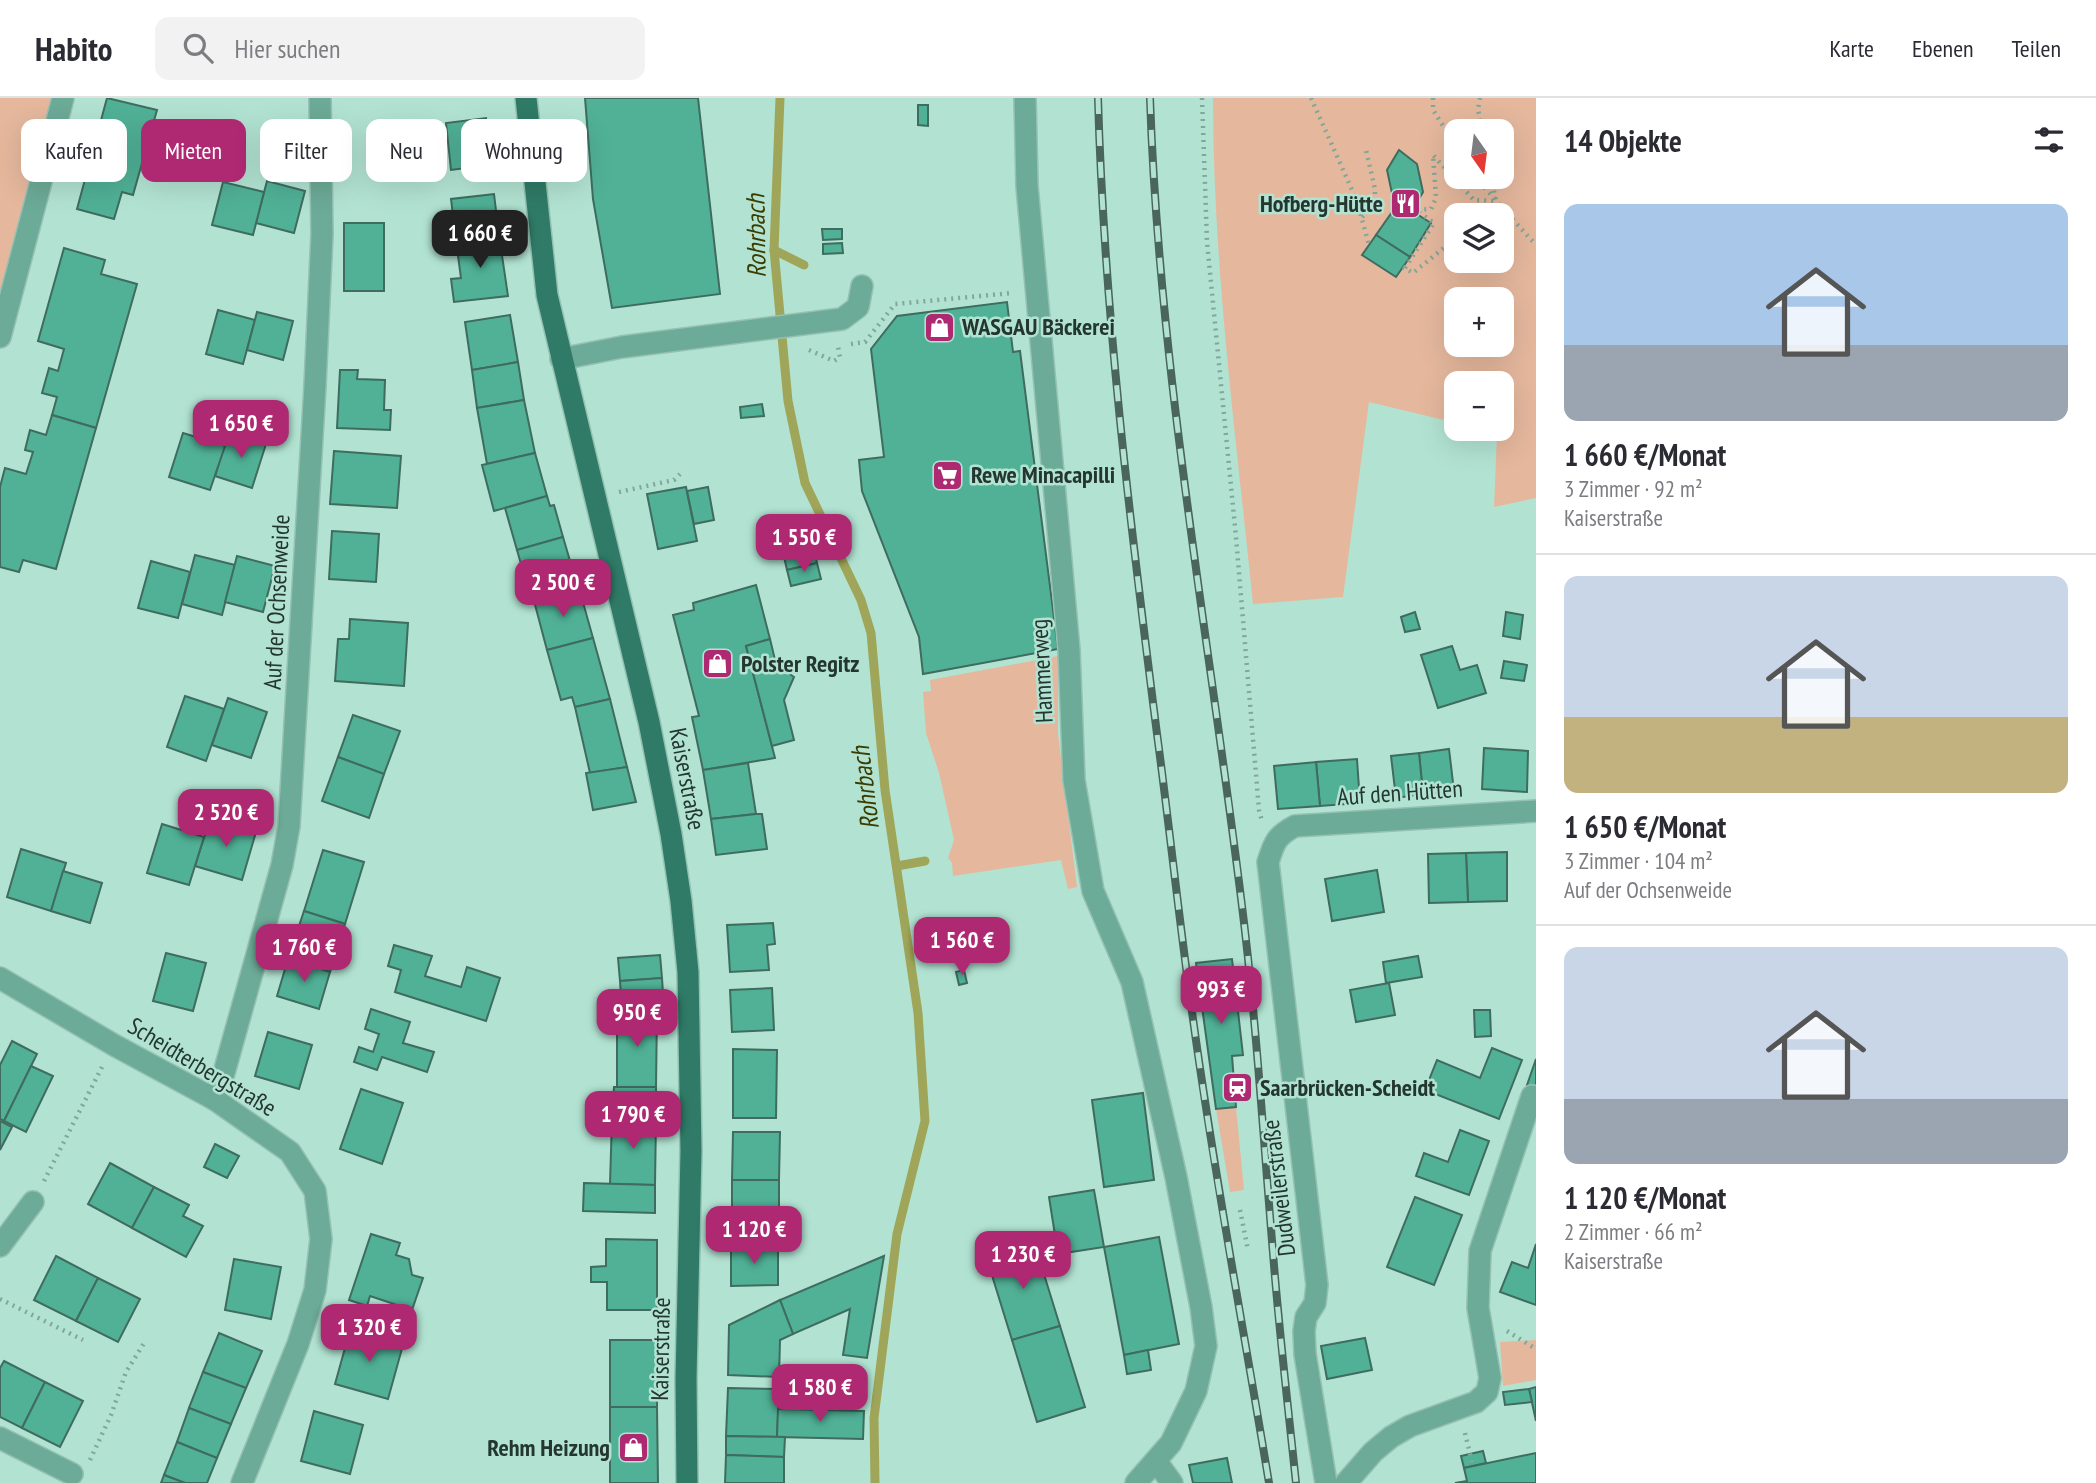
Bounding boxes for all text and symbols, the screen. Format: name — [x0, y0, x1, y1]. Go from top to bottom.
search box — [155, 17, 645, 80]
text: Habito — [35, 27, 113, 70]
icon: search — [179, 29, 217, 67]
text: Hier suchen — [235, 32, 340, 65]
text: Karte — [1830, 33, 1874, 64]
text: Ebenen — [1912, 33, 1974, 64]
text: Teilen — [2012, 33, 2061, 64]
chip: Kaufen — [21, 119, 127, 182]
chip: Mieten — [141, 119, 246, 182]
chip: Filter — [260, 119, 352, 182]
chip: Neu — [366, 119, 447, 182]
chip: Wohnung — [461, 119, 587, 182]
north arrow — [1444, 119, 1514, 189]
map controls — [1444, 119, 1514, 441]
text: 14 Objekte — [1564, 121, 1682, 160]
icon: filters — [2030, 121, 2068, 159]
restaurant icon: Hofberg-Hütte — [1389, 187, 1423, 221]
place label: Hofberg-Hütte — [1260, 188, 1383, 219]
water label: Rohrbach — [738, 192, 773, 278]
button: layers — [1444, 203, 1514, 273]
pin: 1 660 € — [415, 211, 545, 270]
text: 1 660 € — [448, 218, 512, 247]
icon: home — [1753, 249, 1879, 375]
button: + — [1444, 287, 1514, 357]
shop icon: WASGAU Bäckerei — [922, 310, 956, 344]
place label: WASGAU Bäckerei — [961, 311, 1115, 342]
button: − — [1444, 371, 1514, 441]
pin: 1 650 € — [176, 400, 306, 460]
text: 1 650 € — [209, 408, 273, 437]
text: 1 660 €/Monat — [1564, 435, 1726, 474]
supermarket icon: Rewe Minacapilli — [931, 458, 965, 492]
place label: Rewe Minacapilli — [971, 459, 1115, 490]
text: 3 Zimmer · 92 m² — [1564, 474, 1702, 503]
text: Kaiserstraße — [1564, 503, 1663, 532]
street label: Auf der Ochsenweide — [256, 514, 297, 690]
pin: 1 550 € — [739, 514, 869, 574]
text: 1 550 € — [772, 522, 836, 551]
pin: 2 500 € — [498, 560, 628, 619]
text: 2 500 € — [531, 567, 595, 596]
street label: Hammerweg — [1023, 618, 1060, 724]
icon: home — [1753, 621, 1879, 747]
shop icon: Polster Regitz — [701, 647, 735, 681]
place label: Polster Regitz — [741, 648, 859, 679]
street label: Kaiserstraße — [662, 725, 713, 833]
water label: Rohrbach — [843, 743, 886, 832]
street label: Auf den Hütten — [1336, 773, 1464, 812]
pin: 2 520 € — [161, 790, 291, 849]
text: 2 520 € — [194, 797, 258, 826]
text: 1 650 €/Monat — [1564, 807, 1726, 846]
text: 3 Zimmer · 104 m² — [1564, 846, 1713, 875]
text: Auf der Ochsenweide — [1564, 875, 1732, 904]
pin: 1 560 € — [897, 918, 1027, 977]
pin: 1 760 € — [239, 924, 369, 984]
text: 1 560 € — [930, 925, 994, 954]
text: 1 760 € — [272, 932, 336, 961]
pin: 993 € — [1172, 967, 1270, 1026]
text: 993 € — [1197, 974, 1245, 1003]
pin: 950 € — [588, 990, 686, 1049]
icon: home — [1753, 992, 1879, 1118]
text: 950 € — [613, 997, 661, 1026]
street label: Scheidterbergstraße — [122, 1010, 282, 1123]
station icon: Saarbrücken-Scheidt — [1220, 1071, 1254, 1105]
place label: Saarbrücken-Scheidt — [1260, 1072, 1435, 1103]
pin: 1 790 € — [568, 1091, 698, 1151]
text: 1 790 € — [601, 1099, 665, 1128]
street label: Dudweilerstraße — [1255, 1118, 1302, 1258]
text: 1 120 €/Monat — [1564, 1178, 1726, 1217]
pin: 1 120 € — [689, 1206, 819, 1266]
text: 1 120 € — [722, 1214, 786, 1243]
text: 2 Zimmer · 66 m² — [1564, 1217, 1702, 1246]
pin: 1 230 € — [958, 1232, 1088, 1291]
text: 1 230 € — [991, 1239, 1055, 1268]
text: Kaiserstraße — [1564, 1246, 1663, 1275]
street label: Kaiserstraße — [644, 1297, 677, 1401]
pin: 1 320 € — [304, 1304, 434, 1364]
text: 1 320 € — [337, 1312, 401, 1341]
pin: 1 580 € — [755, 1364, 885, 1424]
text: 1 580 € — [788, 1372, 852, 1401]
shop icon: Rehm Heizung — [616, 1431, 650, 1465]
place label: Rehm Heizung — [487, 1432, 610, 1463]

